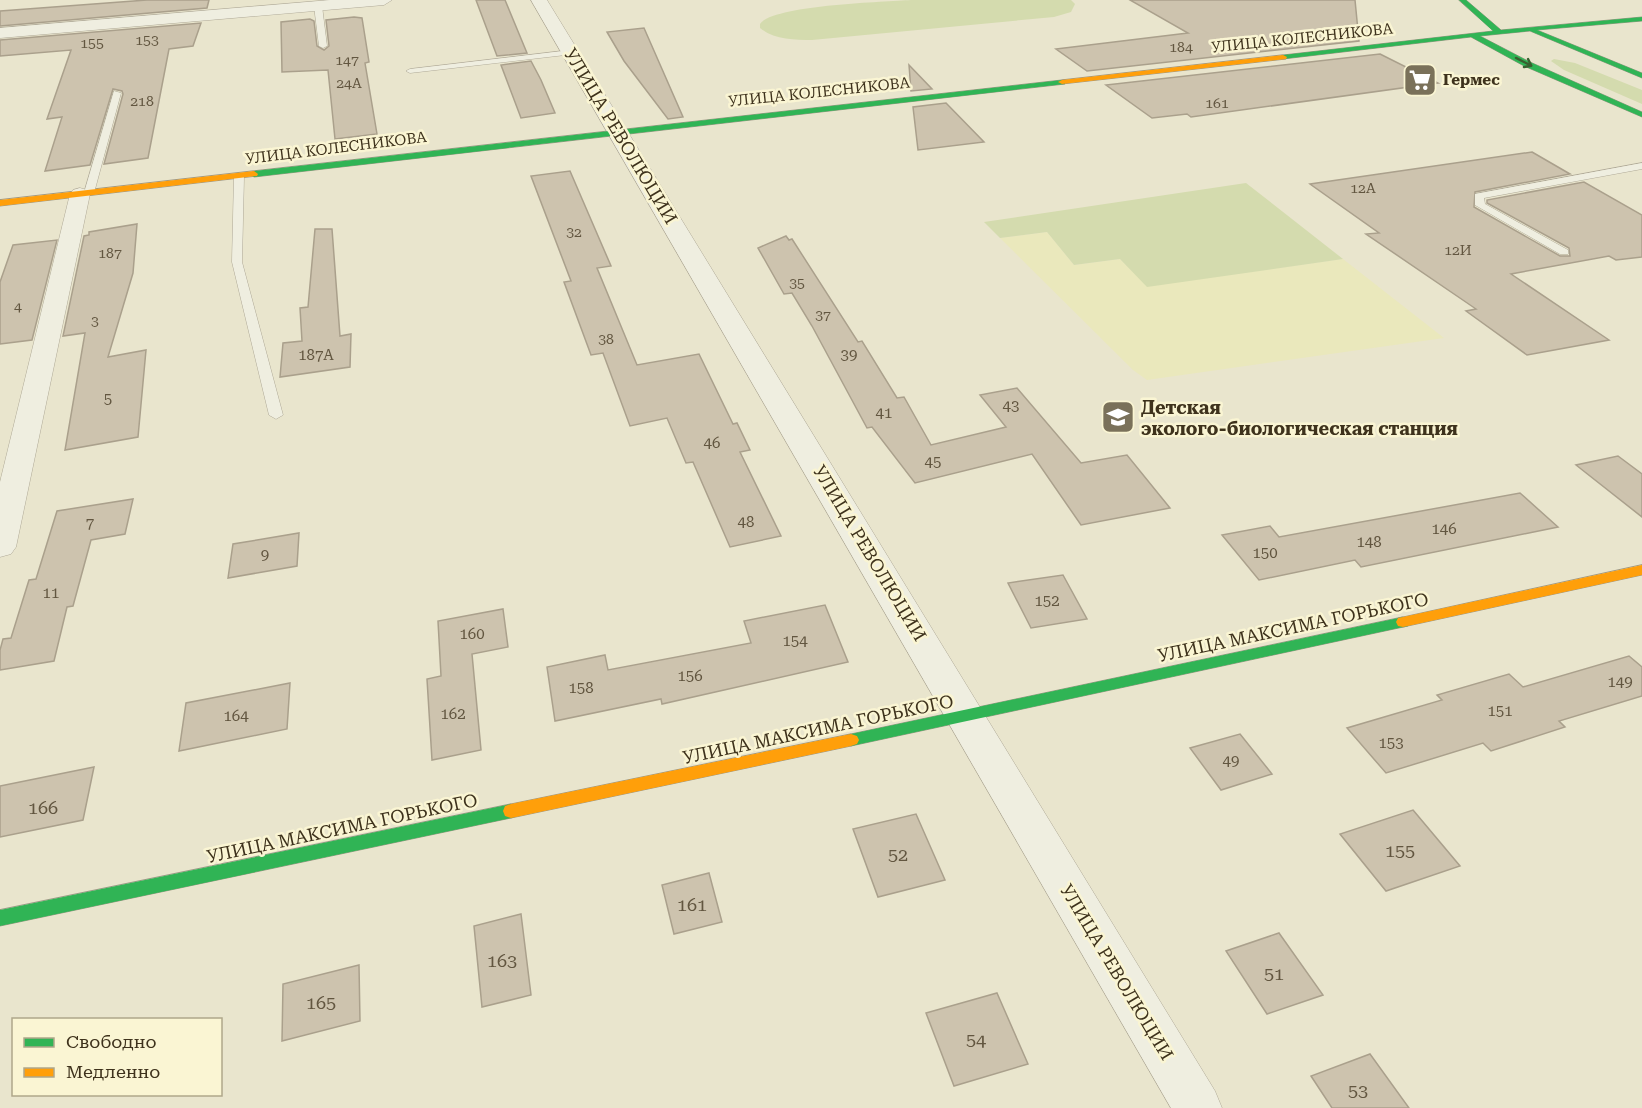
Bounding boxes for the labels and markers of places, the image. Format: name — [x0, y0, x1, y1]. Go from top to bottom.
supermarket icon: Гермес — [1402, 62, 1438, 98]
place label: Гермес — [1443, 71, 1500, 89]
place label: Детская эколого-биологическая станция — [1141, 397, 1458, 439]
school or university icon: Детская эколого-биологическая станция — [1100, 399, 1136, 435]

